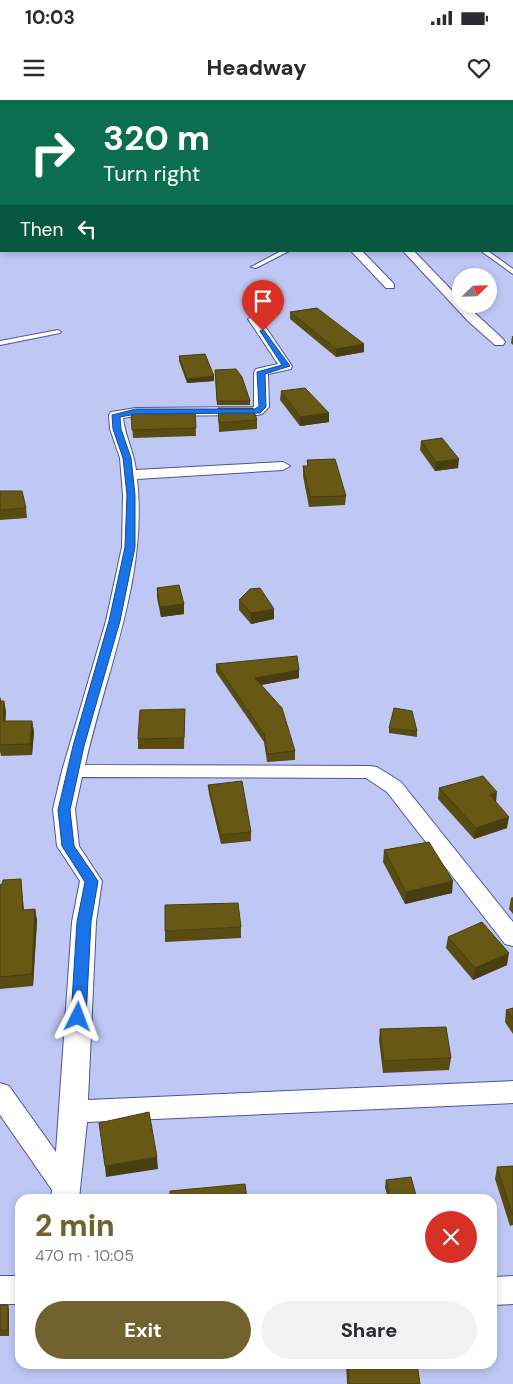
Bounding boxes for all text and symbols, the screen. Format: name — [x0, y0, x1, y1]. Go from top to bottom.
text: 10:03 — [25, 5, 75, 30]
text: Headway — [206, 53, 307, 82]
icon: menu — [20, 54, 48, 82]
icon: heart — [465, 54, 493, 82]
text: 320 m — [103, 115, 210, 161]
icon: right — [20, 120, 85, 185]
text: Turn right — [103, 159, 200, 188]
icon: left — [73, 215, 101, 243]
text: Then — [20, 217, 63, 242]
north arrow — [452, 268, 498, 312]
map controls — [452, 268, 497, 313]
pin — [242, 280, 284, 331]
icon: arrive — [249, 287, 277, 315]
position arrow — [51, 990, 103, 1042]
text: 2 min — [35, 1206, 115, 1245]
button: close — [425, 1211, 477, 1263]
text: 470 m · 10:05 — [35, 1245, 134, 1266]
button: Exit — [35, 1301, 251, 1359]
button: Share — [261, 1301, 477, 1359]

